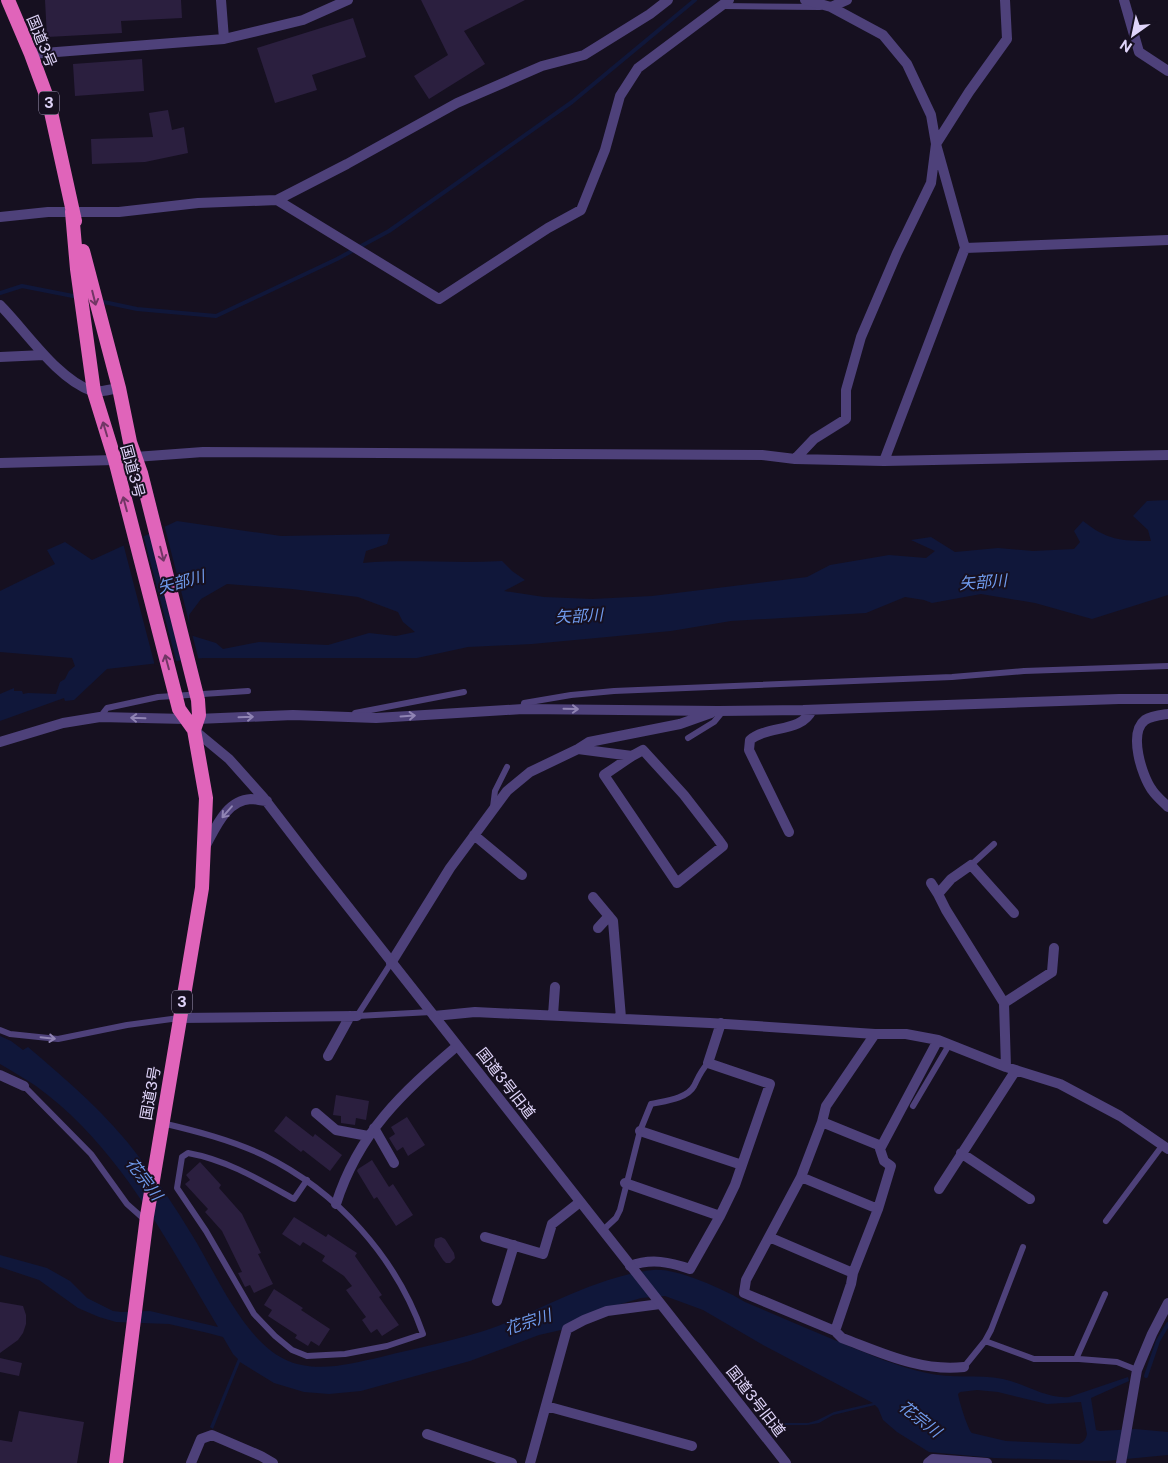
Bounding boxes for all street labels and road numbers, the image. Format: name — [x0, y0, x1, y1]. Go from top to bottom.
street label: 国道3号 — [24, 13, 60, 69]
road number: 3 — [39, 92, 59, 115]
street label: 国道3号 — [118, 443, 148, 499]
road number: 3 — [172, 990, 192, 1014]
street label: 国道3号旧道 — [473, 1044, 539, 1122]
street label: 国道3号 — [137, 1065, 163, 1121]
street label: 国道3号旧道 — [723, 1362, 789, 1440]

